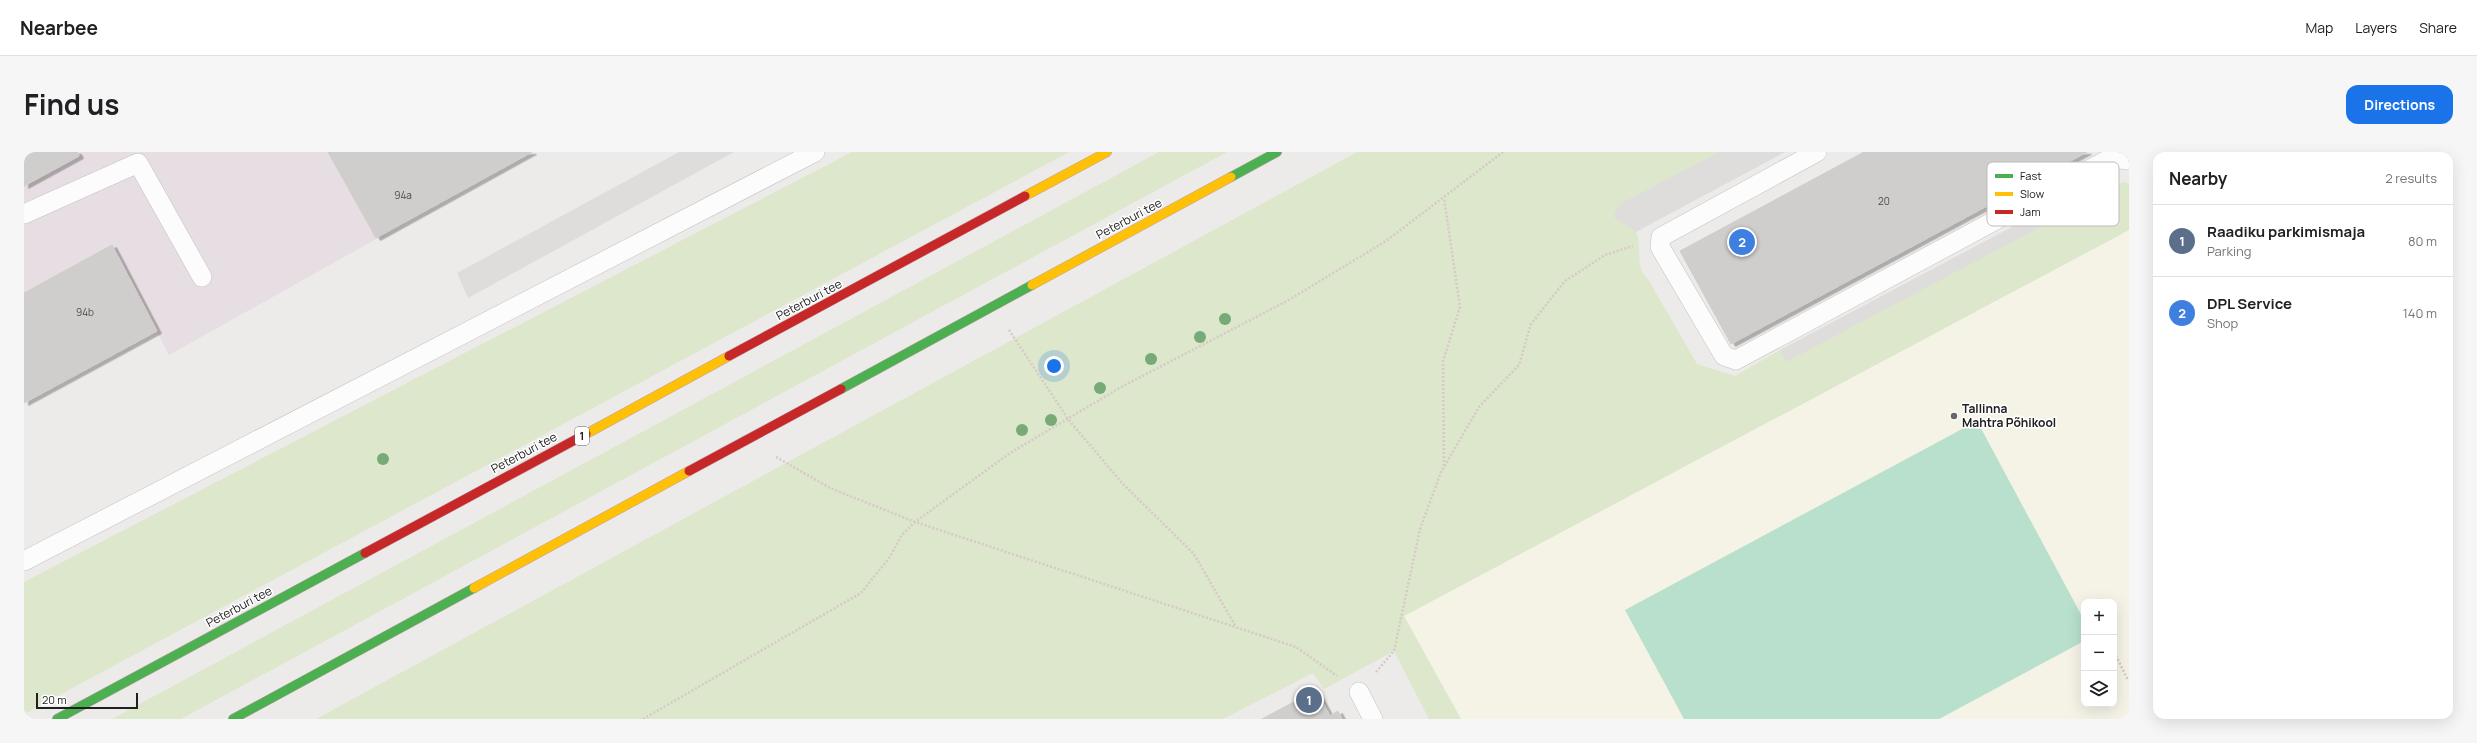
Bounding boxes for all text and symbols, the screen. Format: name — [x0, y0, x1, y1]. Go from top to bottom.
text: Nearbee — [20, 15, 98, 41]
text: Map — [2305, 18, 2333, 37]
text: Layers — [2355, 18, 2397, 37]
text: Share — [2419, 18, 2457, 37]
text: Find us — [24, 85, 119, 123]
button: Directions — [2346, 85, 2453, 124]
legend — [1987, 162, 2119, 226]
text: Nearby — [2169, 167, 2227, 190]
text: Fast — [2020, 168, 2042, 183]
text: 2 results — [2385, 169, 2437, 187]
text: Slow — [2020, 186, 2045, 201]
house number: 94a — [394, 188, 412, 202]
street label: Peterburi tee — [1093, 194, 1165, 243]
house number: 20 — [1878, 194, 1890, 208]
text: Jam — [2020, 204, 2041, 219]
text: Raadiku parkimismaja — [2207, 221, 2365, 242]
pin: 2 — [1729, 227, 1755, 257]
text: 1 — [2179, 232, 2185, 250]
text: 80 m — [2408, 232, 2437, 250]
text: Parking — [2207, 242, 2251, 260]
street label: Peterburi tee — [773, 275, 845, 324]
text: DPL Service — [2207, 293, 2292, 314]
text: 2 — [2178, 304, 2186, 322]
text: 140 m — [2403, 304, 2437, 322]
house number: 94b — [76, 305, 94, 319]
text: Shop — [2207, 314, 2238, 332]
your location — [1044, 356, 1064, 376]
place label: Tallinna Mahtra Põhikool — [1962, 400, 2056, 431]
marker: Tallinna Mahtra Põhikool — [1949, 411, 1959, 421]
road number: 1 — [575, 427, 589, 445]
street label: Peterburi tee — [488, 428, 560, 477]
street label: Peterburi tee — [203, 582, 275, 631]
map controls — [2081, 599, 2117, 707]
button: + — [2081, 599, 2117, 635]
button: − — [2081, 635, 2117, 671]
button: layers — [2081, 671, 2117, 707]
pin: 1 — [1296, 685, 1322, 715]
scale bar — [36, 691, 138, 710]
text: 20 m — [42, 692, 67, 707]

